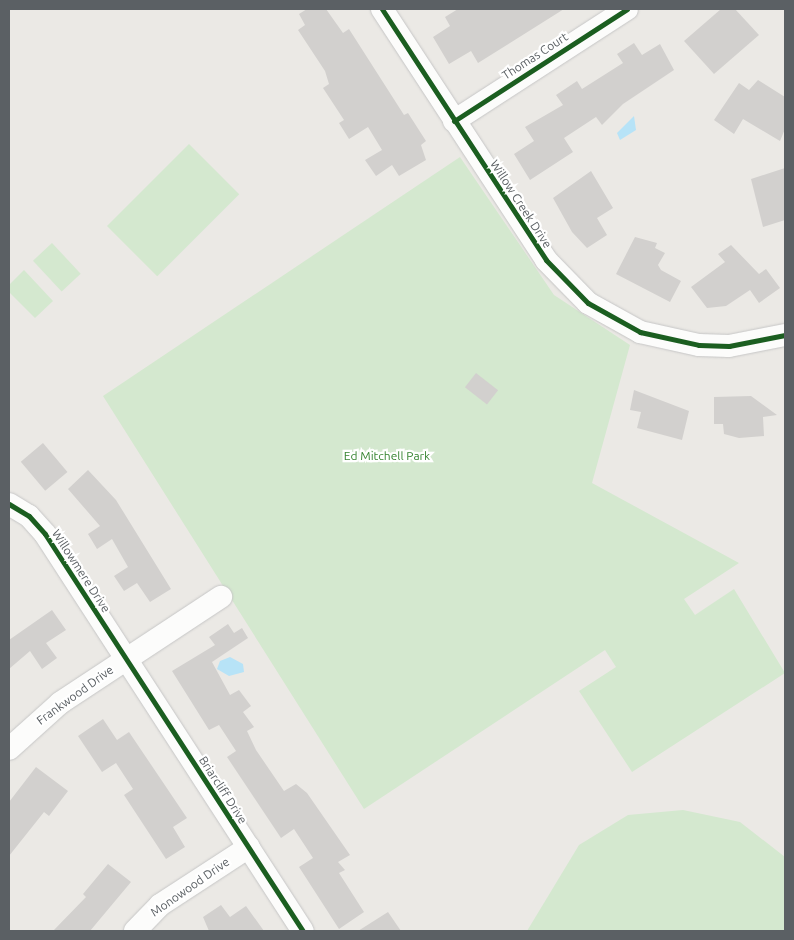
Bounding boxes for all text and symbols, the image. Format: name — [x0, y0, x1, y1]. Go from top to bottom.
street label: Thomas Court — [499, 29, 571, 83]
street label: Willow Creek Drive — [487, 157, 555, 251]
park label: Ed Mitchell Park — [344, 449, 430, 463]
street label: Willowmere Drive — [49, 527, 113, 615]
street label: Frankwood Drive — [34, 662, 116, 728]
street label: Briarcliff Drive — [196, 754, 250, 826]
street label: Monowood Drive — [148, 854, 232, 920]

